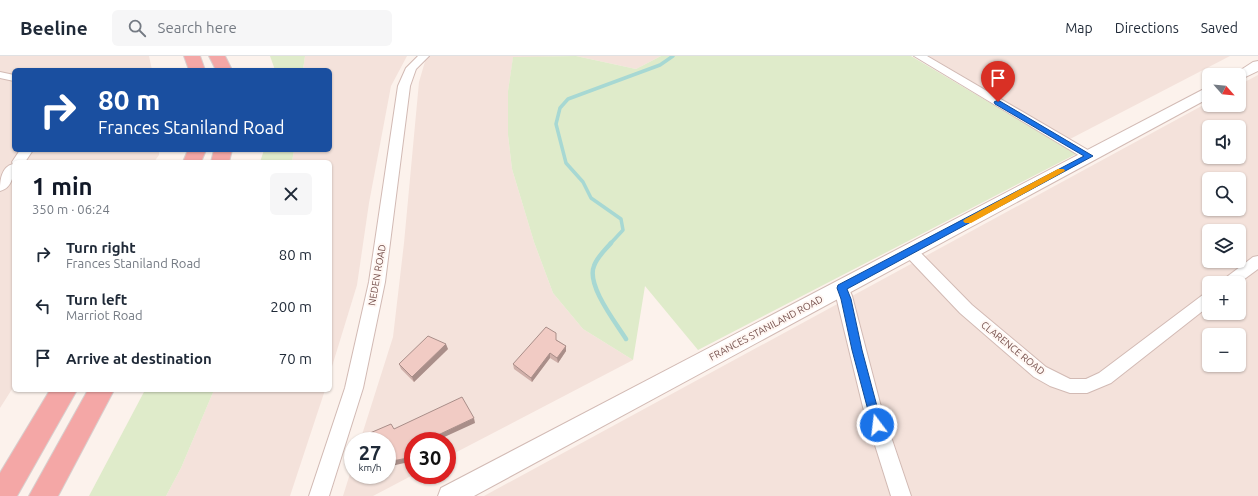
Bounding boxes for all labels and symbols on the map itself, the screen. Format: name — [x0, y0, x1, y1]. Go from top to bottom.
pin — [981, 61, 1015, 102]
north arrow — [1202, 68, 1246, 112]
street label: NEDEN ROAD — [366, 243, 388, 307]
street label: FRANCES STANILAND ROAD — [707, 293, 825, 363]
street label: CLARENCE ROAD — [979, 319, 1047, 377]
position arrow — [856, 404, 898, 446]
speed limit sign: 30 — [404, 432, 456, 484]

